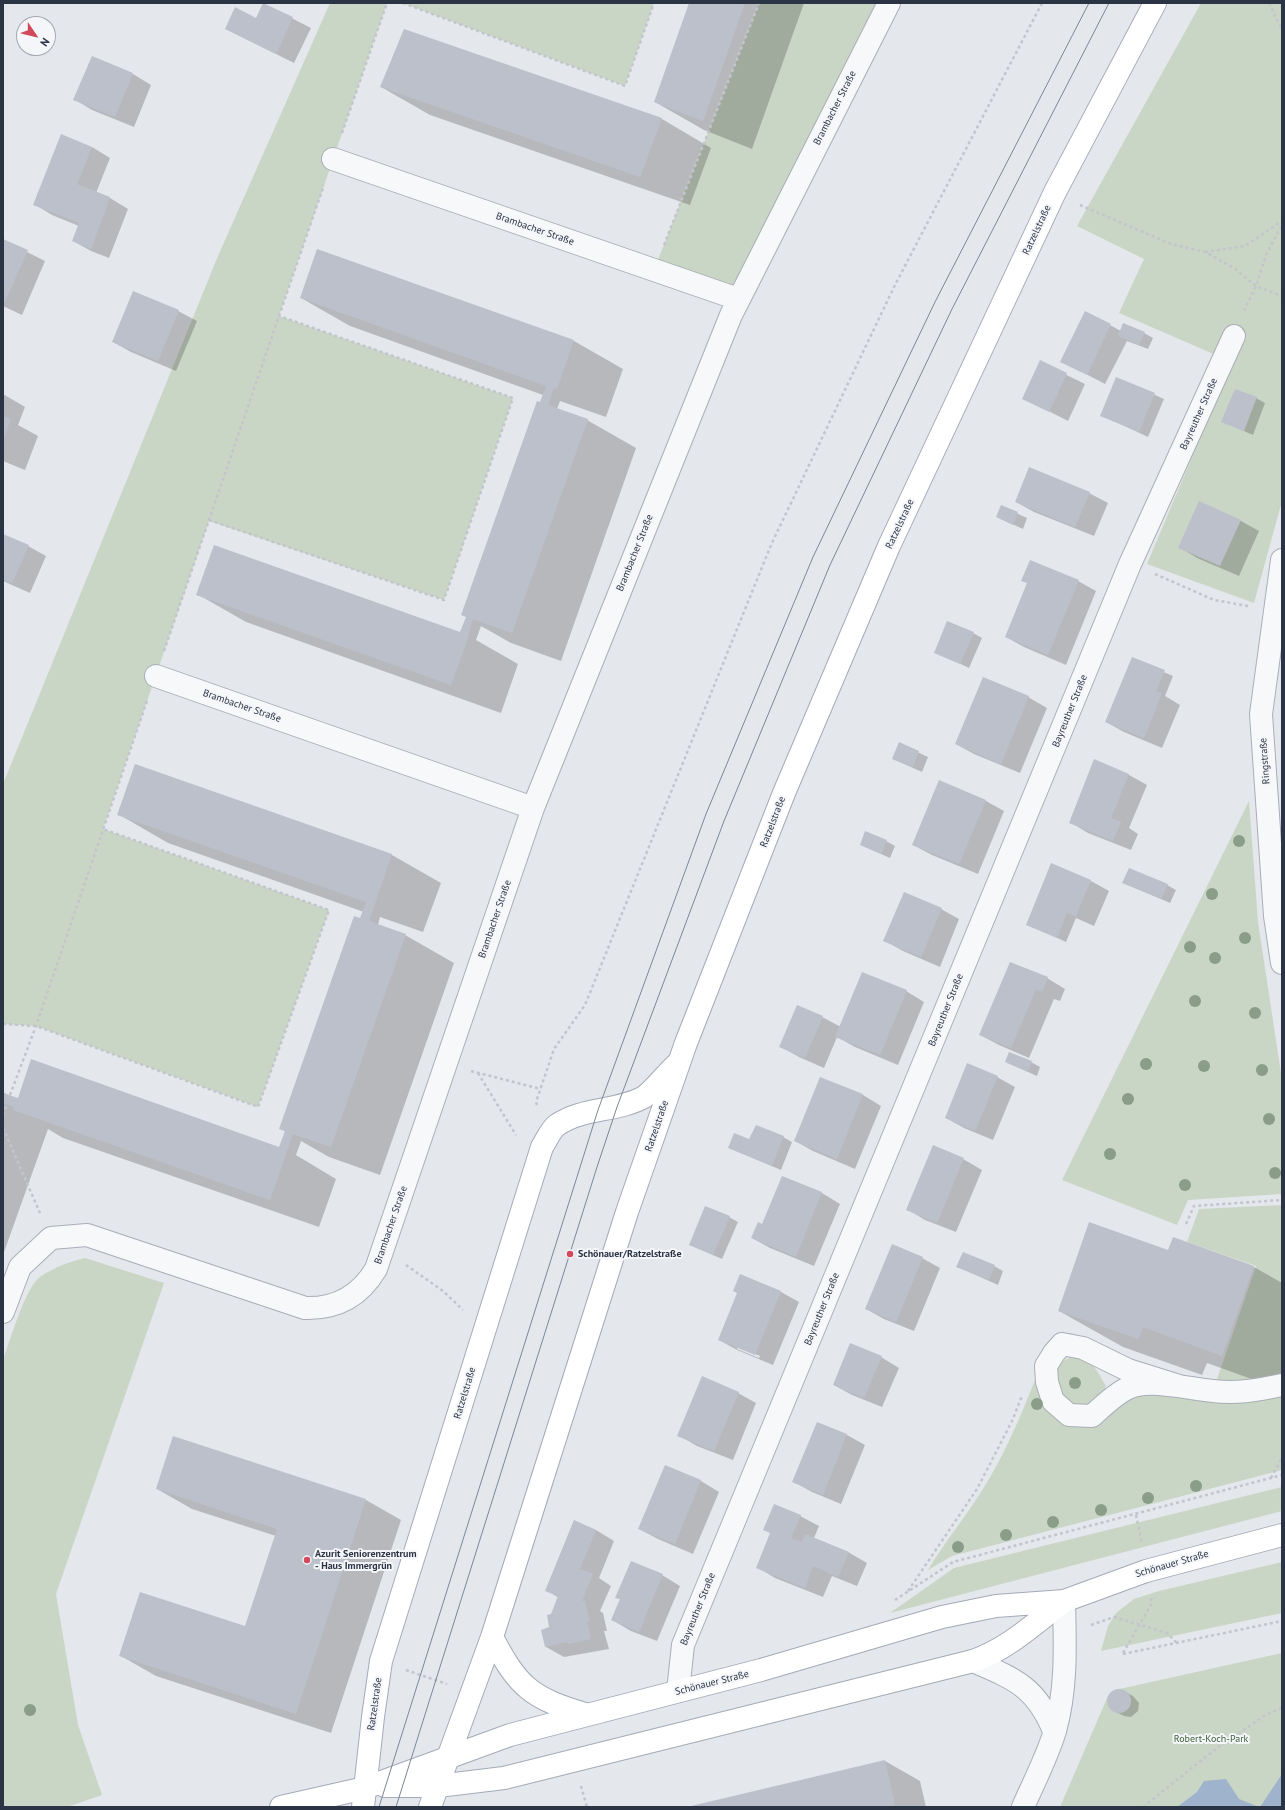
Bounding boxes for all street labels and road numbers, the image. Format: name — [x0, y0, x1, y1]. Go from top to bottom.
street label: Brambacher Straße — [811, 69, 859, 147]
street label: Ratzelstraße — [1020, 203, 1054, 257]
street label: Brambacher Straße — [494, 210, 576, 248]
street label: Bayreuther Straße — [1178, 376, 1220, 452]
street label: Ratzelstraße — [883, 497, 917, 551]
street label: Brambacher Straße — [614, 513, 656, 593]
street label: Bayreuther Straße — [1050, 673, 1090, 749]
street label: Brambacher Straße — [201, 687, 283, 725]
street label: Ringstraße — [1257, 737, 1273, 785]
street label: Ratzelstraße — [758, 795, 788, 849]
street label: Brambacher Straße — [476, 878, 514, 960]
street label: Bayreuther Straße — [926, 972, 966, 1048]
street label: Ratzelstraße — [643, 1099, 671, 1153]
street label: Brambacher Straße — [372, 1184, 410, 1266]
street label: Bayreuther Straße — [802, 1271, 842, 1347]
street label: Ratzelstraße — [451, 1366, 479, 1420]
street label: Schönauer Straße — [1134, 1548, 1210, 1580]
street label: Bayreuther Straße — [678, 1571, 718, 1647]
street label: Schönauer Straße — [674, 1668, 750, 1698]
street label: Ratzelstraße — [365, 1677, 385, 1731]

